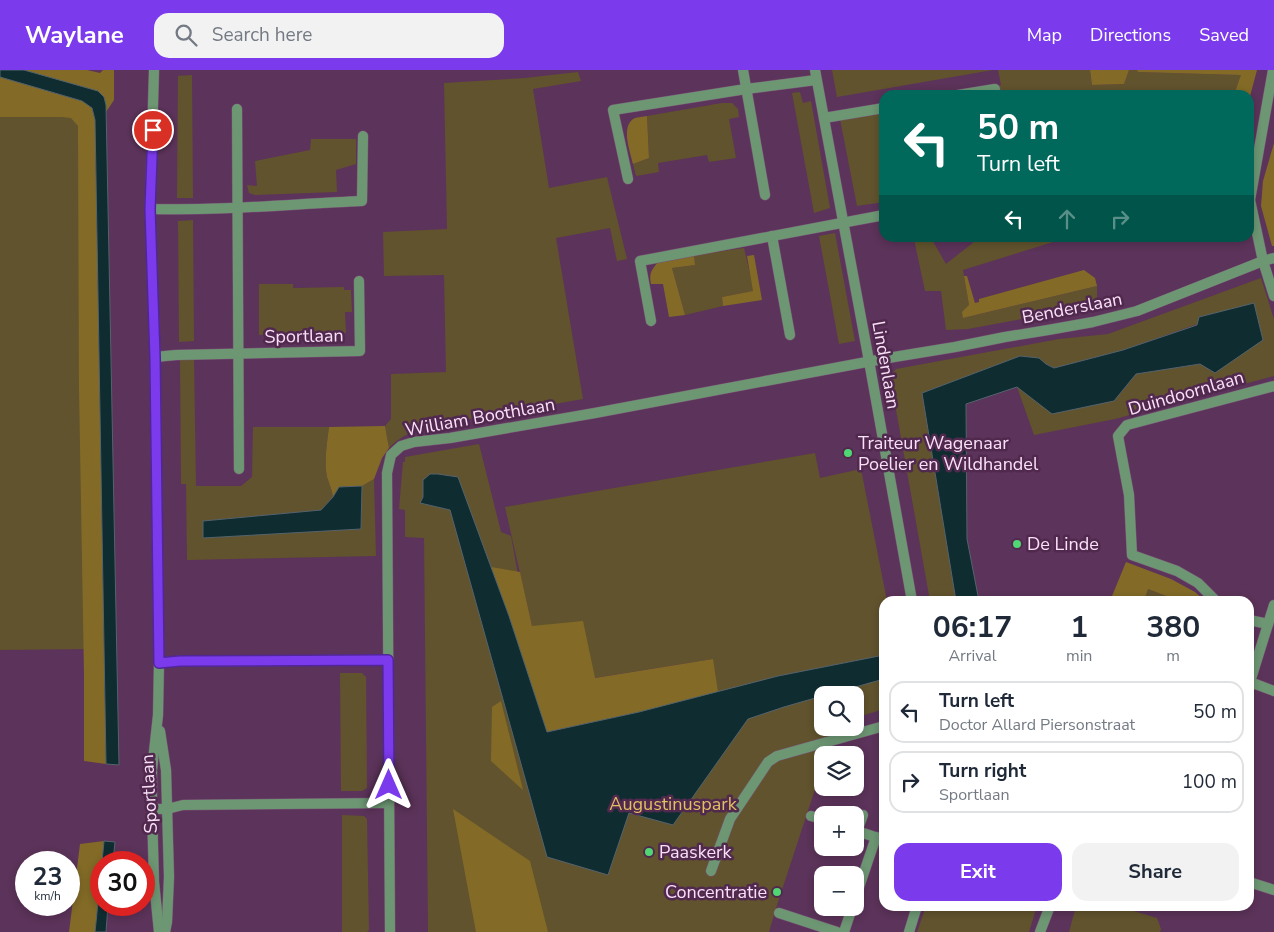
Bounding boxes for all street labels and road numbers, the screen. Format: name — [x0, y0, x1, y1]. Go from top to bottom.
street label: Benderslaan — [1020, 287, 1124, 329]
street label: Lindenlaan — [866, 319, 906, 411]
street label: Sportlaan — [264, 323, 344, 349]
street label: Duindoornlaan — [1125, 365, 1247, 421]
street label: William Boothlaan — [403, 392, 557, 442]
street label: Sportlaan — [135, 754, 163, 834]

